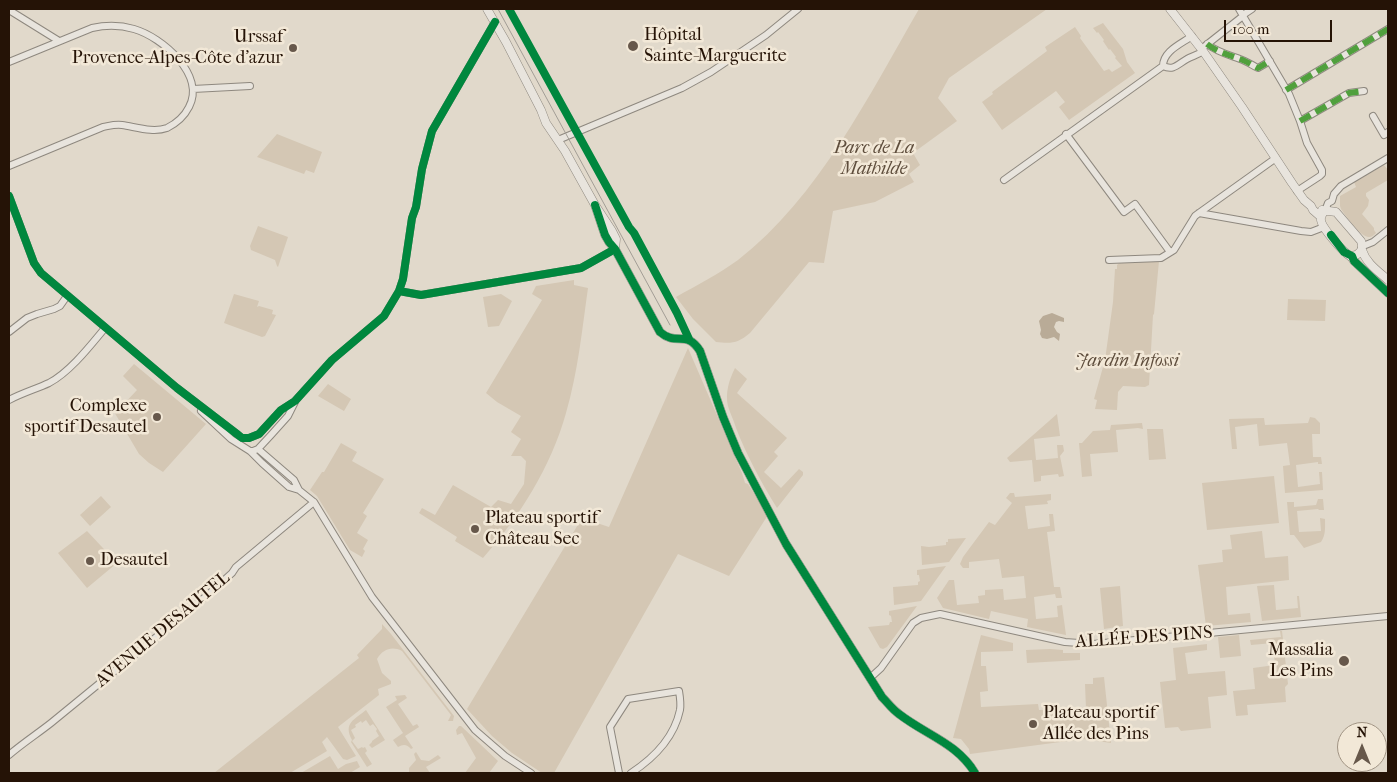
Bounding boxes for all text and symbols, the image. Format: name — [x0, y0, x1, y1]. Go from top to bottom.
scale bar — [1227, 10, 1334, 42]
text: 100 m — [1232, 20, 1270, 38]
place label: Hôpital Sainte-Marguerite — [644, 25, 787, 68]
place label: Urssaf Provence-Alpes-Côte d'azur — [72, 27, 283, 70]
marker: Hôpital Sainte-Marguerite — [626, 39, 640, 53]
marker: Urssaf Provence-Alpes-Côte d'azur — [287, 42, 299, 54]
park label: Parc de La Mathilde — [834, 138, 914, 180]
park label: Jardin Infossi — [1075, 351, 1179, 373]
place label: Complexe sportif Desautel — [24, 396, 147, 438]
marker: Complexe sportif Desautel — [151, 411, 163, 423]
place label: Plateau sportif Château Sec — [485, 508, 598, 550]
marker: Plateau sportif Château Sec — [469, 523, 481, 535]
place label: Desautel — [100, 550, 168, 572]
marker: Desautel — [84, 555, 96, 567]
street label: AVENUE DESAUTEL — [91, 568, 235, 692]
street label: ALLÉE DES PINS — [1075, 622, 1213, 654]
place label: Massalia Les Pins — [1268, 640, 1333, 682]
marker: Massalia Les Pins — [1337, 654, 1351, 668]
place label: Plateau sportif Allée des Pins — [1043, 703, 1156, 746]
marker: Plateau sportif Allée des Pins — [1027, 718, 1039, 730]
north arrow — [1337, 722, 1387, 772]
text: N — [1357, 724, 1367, 741]

